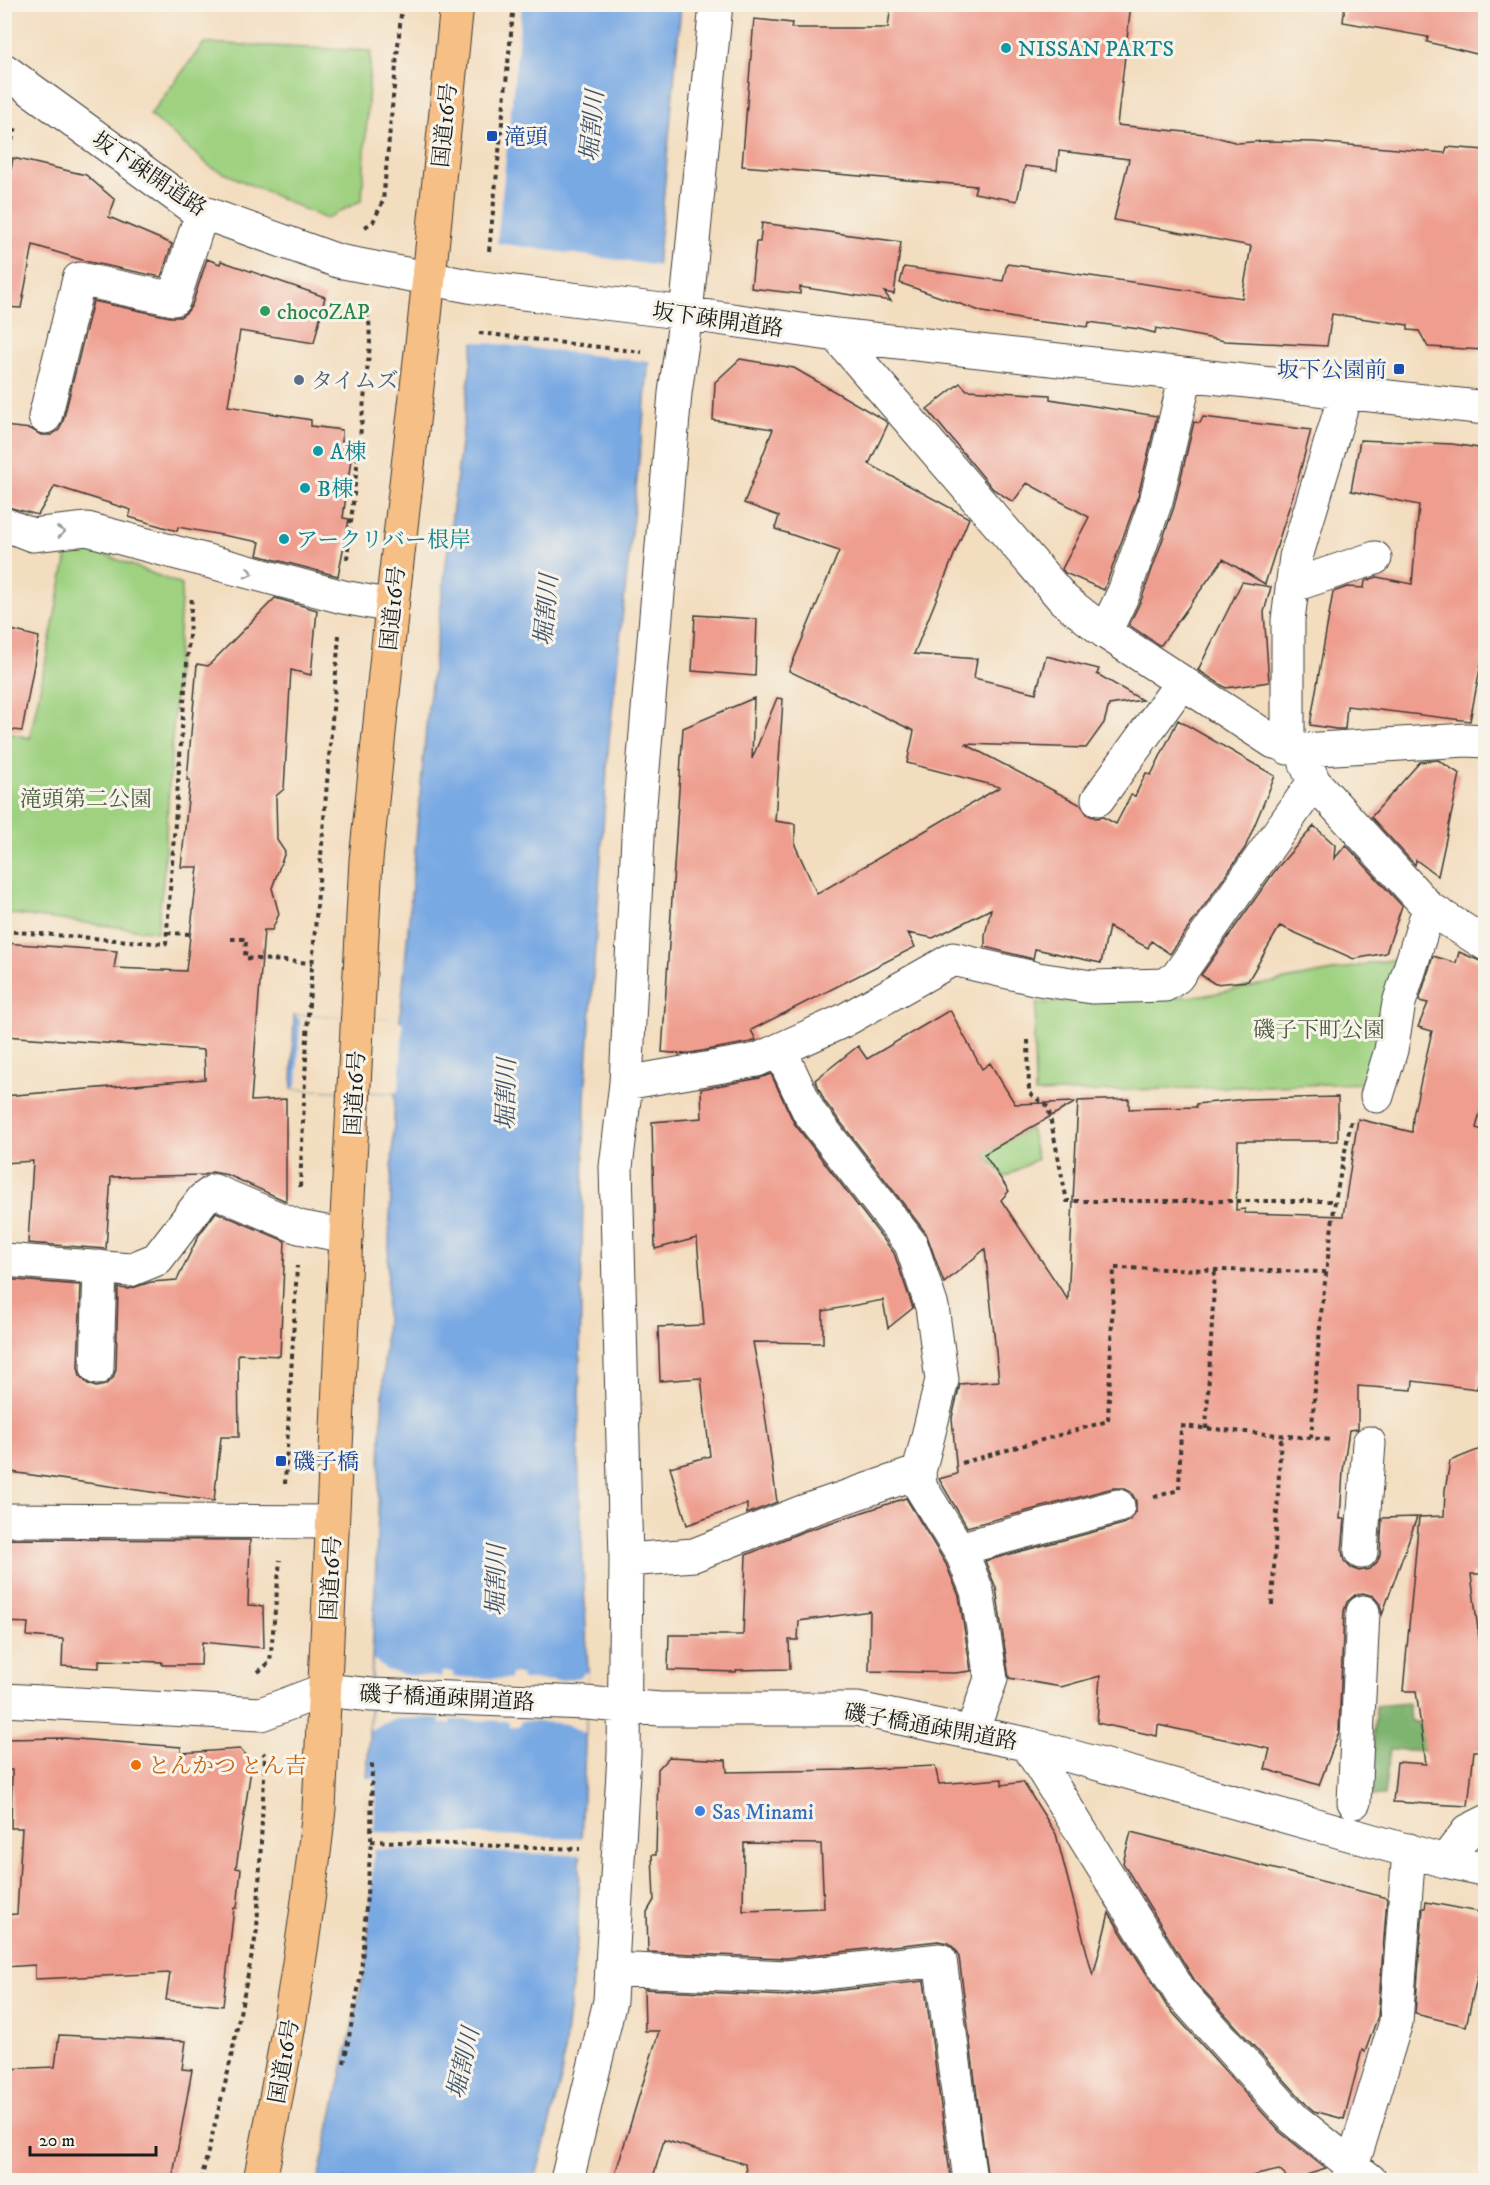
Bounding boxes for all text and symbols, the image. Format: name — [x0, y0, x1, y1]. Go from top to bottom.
place label: NISSAN PARTS — [1018, 36, 1174, 63]
marker: NISSAN PARTS — [999, 41, 1013, 55]
street label: 国道16号 — [428, 81, 463, 169]
water label: 堀割川 — [575, 86, 611, 163]
place label: 滝頭 — [504, 124, 548, 151]
street label: 坂下疎開道路 — [87, 126, 211, 222]
marker: 滝頭 — [485, 129, 499, 143]
street label: 坂下疎開道路 — [651, 298, 785, 343]
place label: chocoZAP — [277, 299, 370, 326]
marker: chocoZAP — [258, 304, 272, 318]
place label: 坂下公園前 — [1277, 357, 1387, 384]
marker: 坂下公園前 — [1392, 362, 1406, 376]
place label: タイムズ — [311, 368, 399, 395]
marker: タイムズ — [292, 373, 306, 387]
place label: A棟 — [330, 439, 366, 466]
marker: A棟 — [311, 444, 325, 458]
place label: B棟 — [317, 476, 353, 503]
marker: B棟 — [298, 481, 312, 495]
one-way arrow — [56, 526, 65, 539]
place label: アークリバー根岸 — [296, 527, 471, 554]
marker: アークリバー根岸 — [277, 532, 291, 546]
street label: 国道16号 — [376, 564, 411, 652]
one-way arrow — [244, 565, 254, 578]
water label: 堀割川 — [529, 570, 565, 647]
park label: 滝頭第二公園 — [20, 786, 152, 813]
park label: 磯子下町公園 — [1253, 1017, 1385, 1044]
street label: 国道16号 — [340, 1050, 371, 1136]
water label: 堀割川 — [491, 1055, 523, 1130]
place label: 磯子橋 — [293, 1449, 359, 1476]
marker: 磯子橋 — [274, 1454, 288, 1468]
street label: 国道16号 — [316, 1535, 347, 1621]
water label: 堀割川 — [481, 1541, 513, 1616]
street label: 磯子橋通疎開道路 — [358, 1680, 536, 1717]
street label: 磯子橋通疎開道路 — [842, 1699, 1020, 1756]
place label: とんかつ とん吉 — [148, 1753, 307, 1780]
marker: とんかつ とん吉 — [129, 1758, 143, 1772]
place label: Sas Minami — [712, 1799, 814, 1826]
marker: Sas Minami — [693, 1804, 707, 1818]
street label: 国道16号 — [264, 2017, 305, 2106]
water label: 堀割川 — [441, 2022, 487, 2102]
scale bar — [30, 2119, 156, 2157]
text: 20 m — [39, 2130, 75, 2152]

